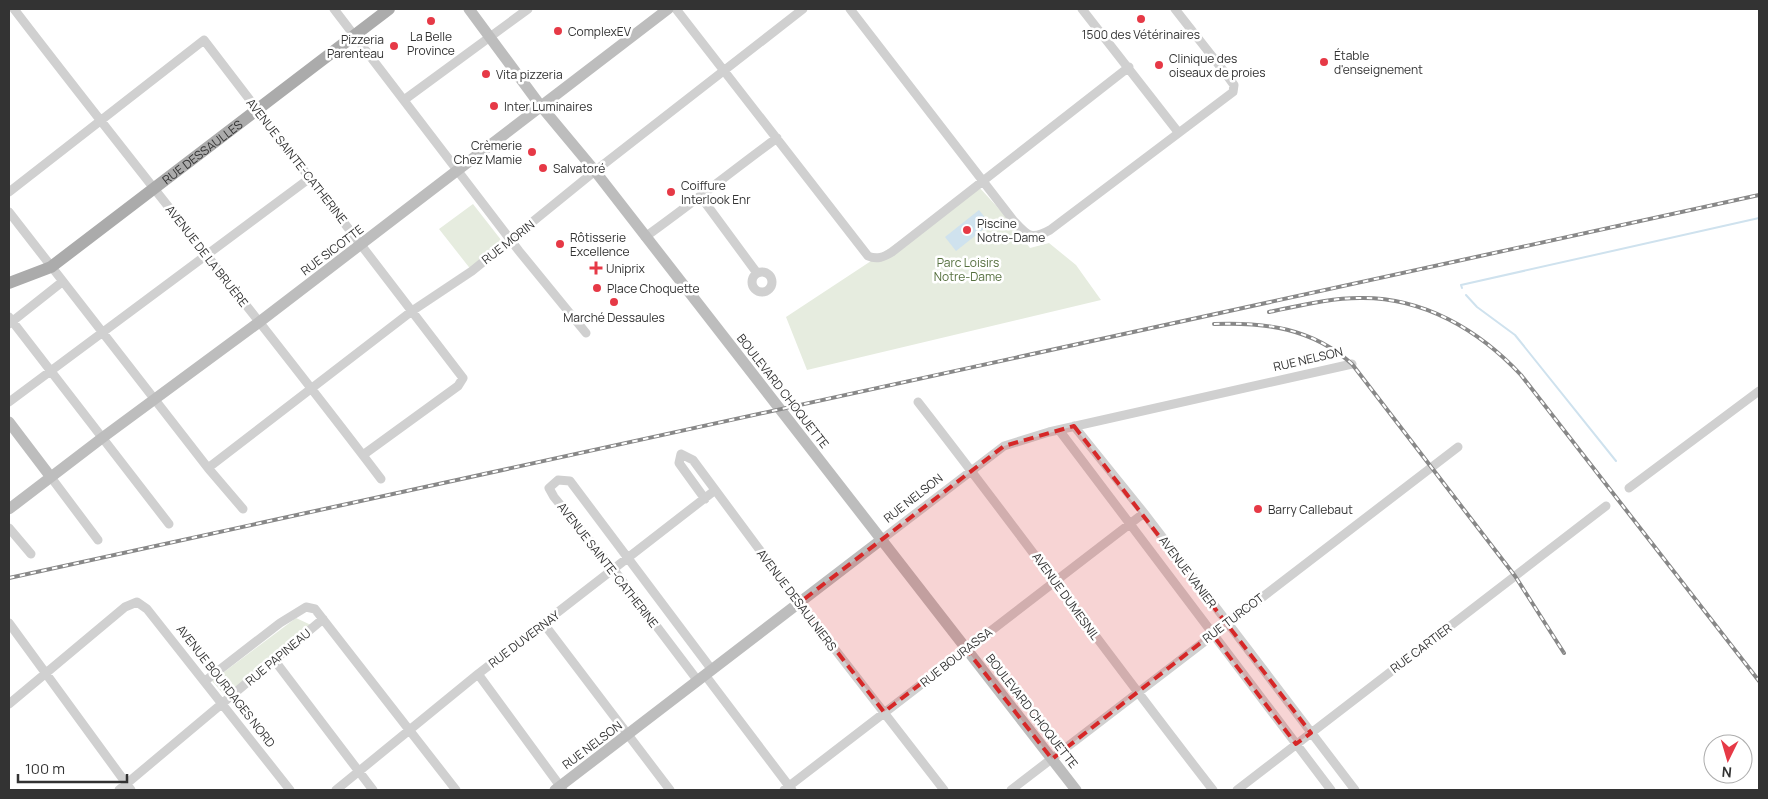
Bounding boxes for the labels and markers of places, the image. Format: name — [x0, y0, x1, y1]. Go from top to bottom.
marker: 1500 des Vétérinaires — [1135, 13, 1147, 25]
marker: La Belle Province — [425, 15, 437, 27]
place label: ComplexEV — [568, 23, 632, 40]
marker: ComplexEV — [552, 25, 564, 37]
place label: 1500 des Vétérinaires — [1082, 26, 1200, 43]
place label: La Belle Province — [407, 28, 455, 59]
place label: Pizzeria Parenteau — [327, 31, 384, 62]
marker: Pizzeria Parenteau — [388, 40, 400, 52]
place label: Étable d'enseignement — [1334, 47, 1423, 78]
place label: Clinique des oiseaux de proies — [1169, 50, 1266, 81]
marker: Étable d'enseignement — [1318, 56, 1330, 68]
marker: Clinique des oiseaux de proies — [1153, 59, 1165, 71]
place label: Vita pizzeria — [496, 66, 563, 83]
marker: Vita pizzeria — [480, 68, 492, 80]
place label: Inter Luminaires — [504, 98, 593, 115]
marker: Inter Luminaires — [488, 100, 500, 112]
place label: Crèmerie Chez Mamie — [454, 137, 522, 168]
marker: Crèmerie Chez Mamie — [526, 146, 538, 158]
place label: Salvatoré — [553, 160, 605, 177]
marker: Salvatoré — [537, 162, 549, 174]
place label: Coiffure Interlook Enr — [681, 177, 751, 208]
marker: Coiffure Interlook Enr — [665, 186, 677, 198]
place label: Piscine Notre-Dame — [977, 215, 1045, 246]
marker: Piscine Notre-Dame — [961, 224, 973, 236]
place label: Rôtisserie Excellence — [570, 229, 629, 260]
marker: Rôtisserie Excellence — [554, 238, 566, 250]
place label: Uniprix — [606, 260, 646, 277]
marker: Uniprix — [590, 262, 602, 274]
place label: Place Choquette — [607, 280, 700, 297]
marker: Place Choquette — [591, 282, 603, 294]
marker: Marché Dessaules — [608, 296, 620, 308]
place label: Marché Dessaules — [563, 309, 665, 326]
place label: Barry Callebaut — [1268, 501, 1353, 518]
marker: Barry Callebaut — [1252, 503, 1264, 515]

